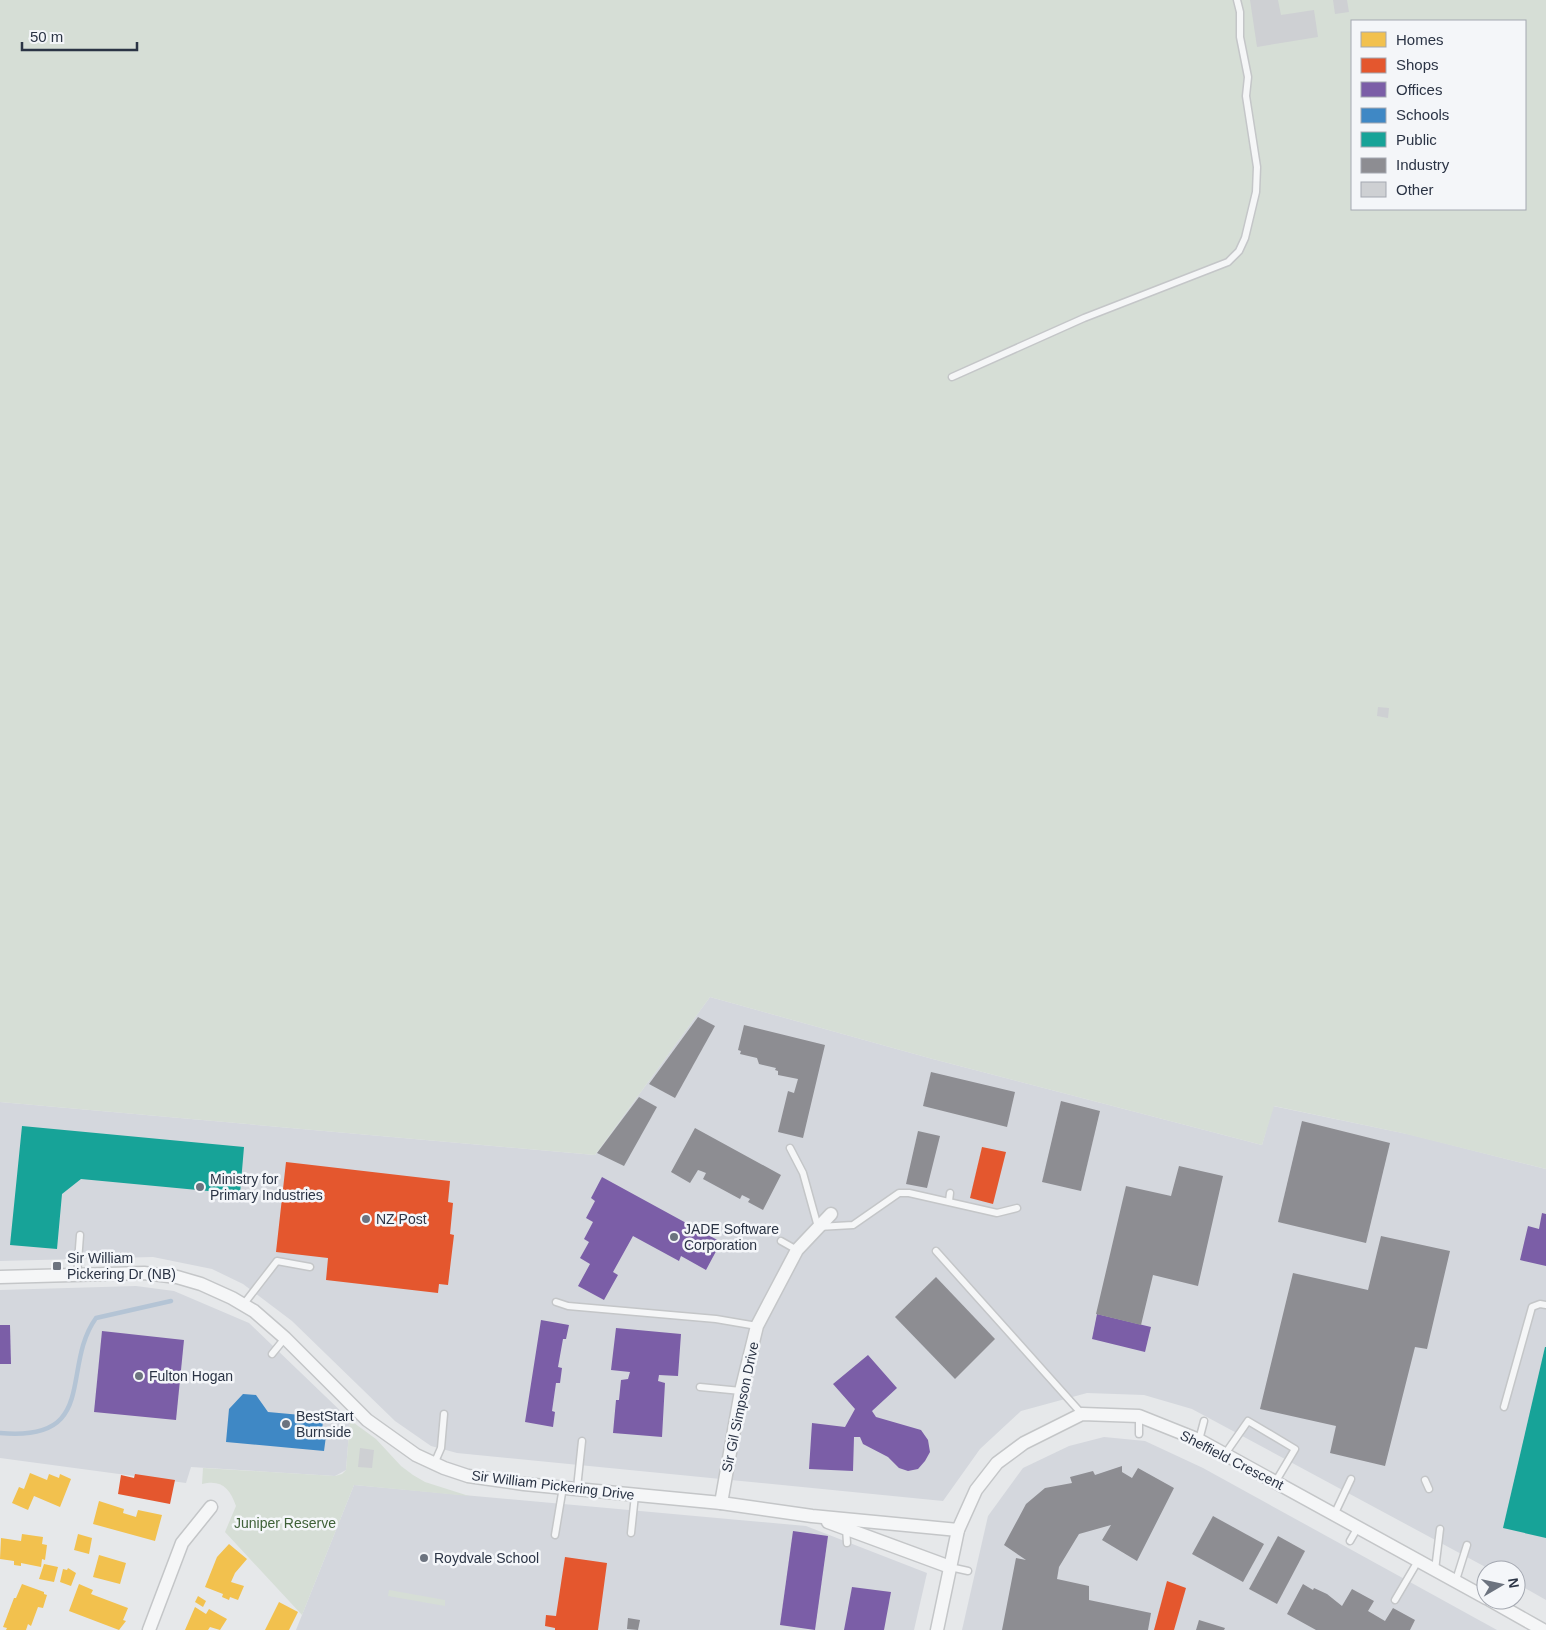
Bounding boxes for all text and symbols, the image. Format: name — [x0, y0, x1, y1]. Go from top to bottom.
scale bar — [22, 20, 138, 52]
legend — [1351, 20, 1526, 210]
text: 50 m — [30, 28, 63, 45]
text: Homes — [1396, 31, 1444, 48]
text: Shops — [1396, 56, 1439, 73]
text: Offices — [1396, 81, 1442, 98]
text: Schools — [1396, 106, 1449, 123]
text: Public — [1396, 131, 1437, 148]
text: Industry — [1396, 156, 1450, 173]
text: Other — [1396, 181, 1434, 198]
place label: Ministry for Primary Industries — [210, 1171, 323, 1203]
marker: Ministry for Primary Industries — [194, 1181, 206, 1193]
place label: NZ Post — [376, 1211, 427, 1227]
marker: NZ Post — [360, 1213, 372, 1225]
place label: JADE Software Corporation — [684, 1221, 779, 1253]
marker: JADE Software Corporation — [668, 1231, 680, 1243]
place label: Sir William Pickering Dr (NB) — [67, 1250, 176, 1282]
marker: Sir William Pickering Dr (NB) — [51, 1260, 63, 1272]
street label: Sir Gil Simpson Drive — [718, 1340, 762, 1474]
place label: Fulton Hogan — [149, 1368, 233, 1384]
marker: Fulton Hogan — [133, 1370, 145, 1382]
place label: BestStart Burnside — [296, 1408, 354, 1440]
marker: BestStart Burnside — [280, 1418, 292, 1430]
street label: Sheffield Crescent — [1178, 1427, 1287, 1493]
street label: Sir William Pickering Drive — [471, 1467, 636, 1503]
park label: Juniper Reserve — [234, 1515, 336, 1531]
place label: Roydvale School — [434, 1550, 539, 1566]
marker: Roydvale School — [418, 1552, 430, 1564]
north arrow — [1476, 1560, 1526, 1610]
text: N — [1505, 1577, 1523, 1589]

